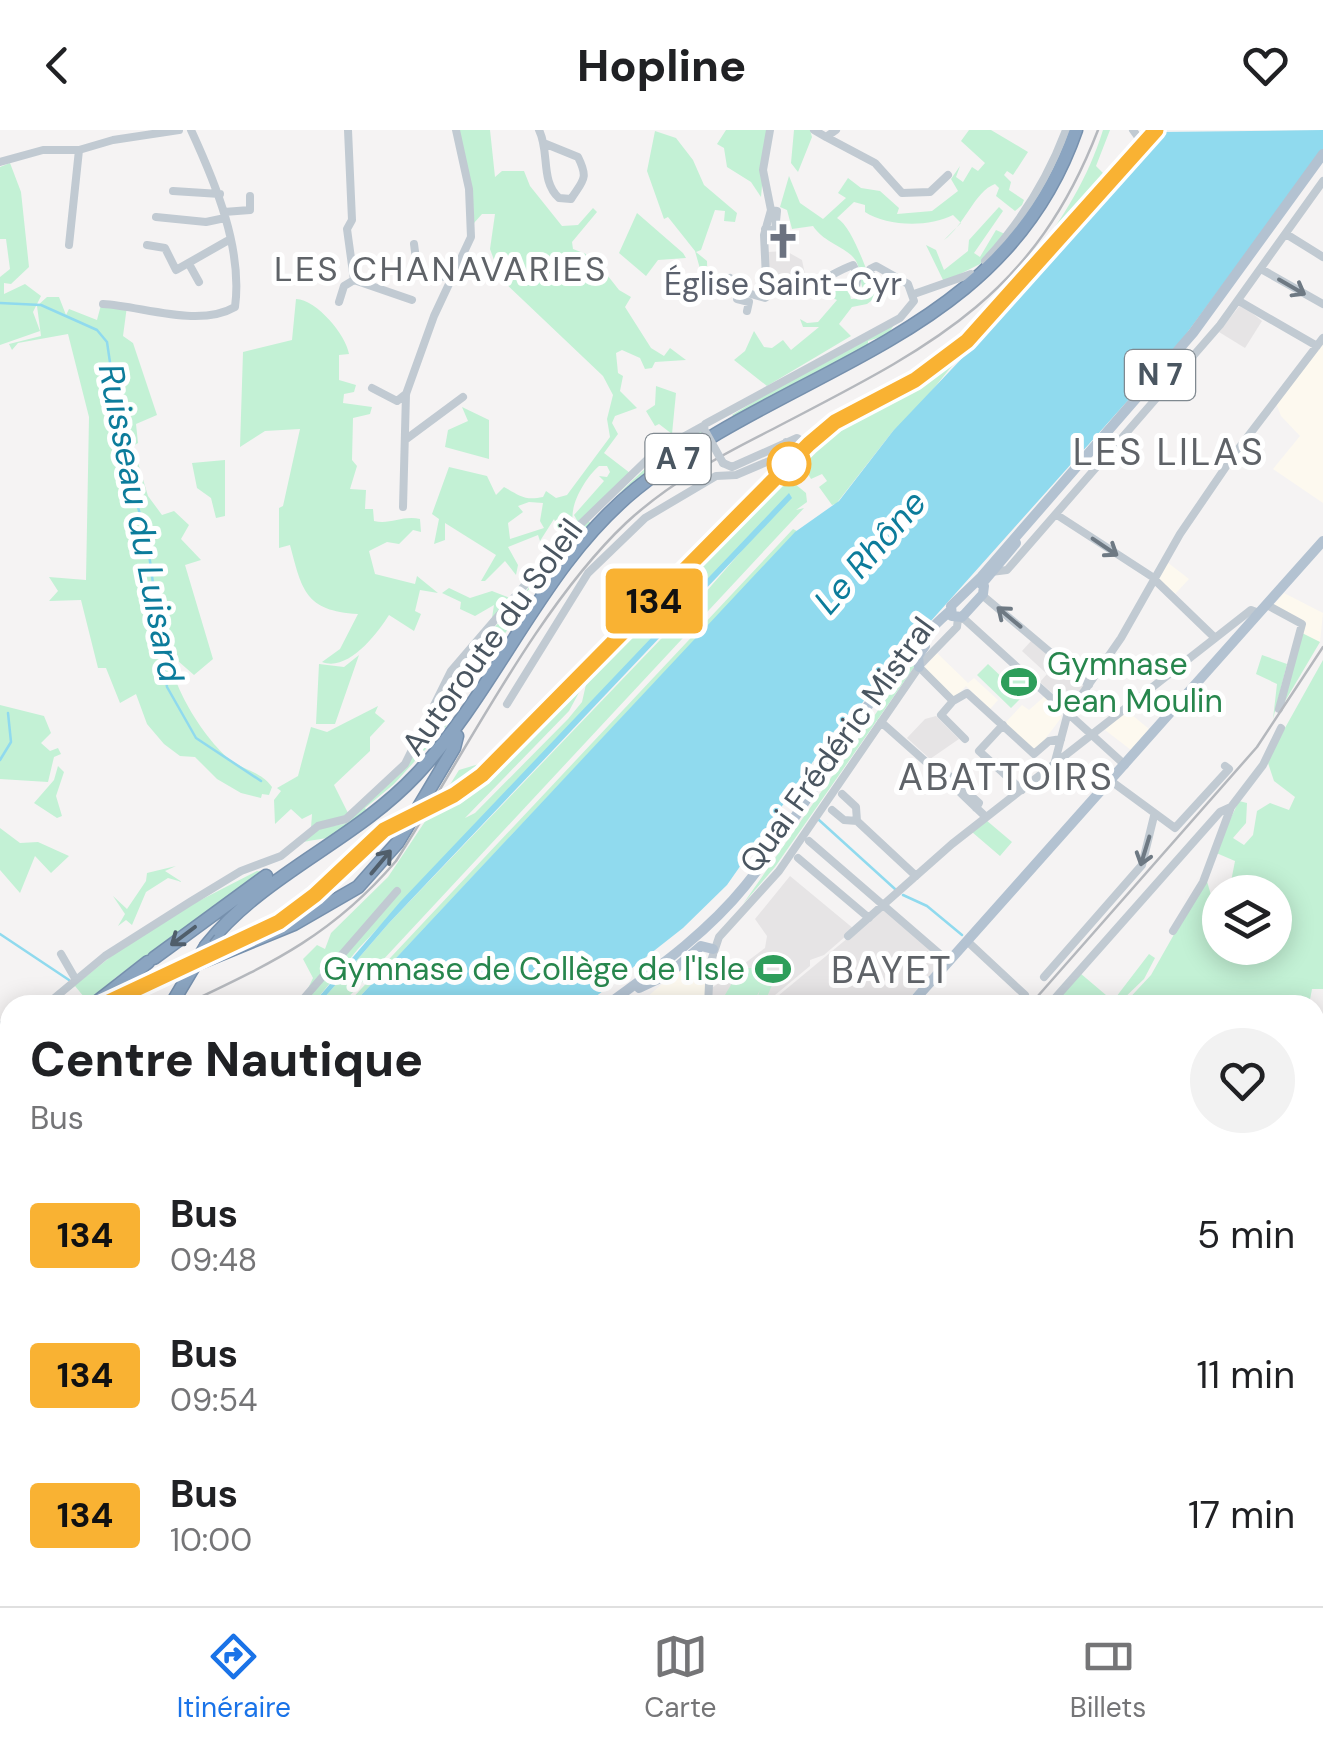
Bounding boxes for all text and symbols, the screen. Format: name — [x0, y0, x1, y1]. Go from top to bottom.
text: Hopline — [577, 36, 746, 95]
icon: back — [30, 38, 85, 93]
icon: heart — [1238, 38, 1293, 93]
church icon: Église Saint-Cyr — [764, 222, 802, 260]
district label: LES CHANAVARIES — [274, 246, 608, 292]
place label: Église Saint-Cyr — [664, 263, 902, 305]
one-way arrow — [1277, 277, 1306, 297]
road number: N 7 — [1125, 350, 1195, 400]
water label: Ruisseau du Luisard — [88, 360, 195, 687]
district label: LES LILAS — [1073, 427, 1265, 477]
road number: A 7 — [646, 434, 710, 484]
unlabelled marker — [768, 443, 810, 485]
water label: Le Rhône — [804, 480, 936, 624]
street label: Autoroute du Soleil — [392, 510, 592, 764]
one-way arrow — [1091, 537, 1118, 557]
line badge: 134 — [596, 568, 712, 634]
text: 134 — [626, 578, 682, 624]
one-way arrow — [996, 607, 1022, 629]
street label: Quai Frédéric Mistral — [730, 609, 944, 881]
place label: Gymnase Jean Moulin — [1047, 643, 1223, 722]
sports icon: Gymnase Jean Moulin — [1000, 663, 1038, 701]
district label: ABATTOIRS — [898, 752, 1114, 802]
one-way arrow — [1134, 835, 1153, 867]
one-way arrow — [370, 850, 392, 876]
map controls — [1202, 875, 1292, 965]
button: layers — [1202, 875, 1292, 965]
one-way arrow — [170, 926, 197, 947]
district label: BAYET — [831, 945, 953, 995]
place label: Gymnase de Collège de l'Isle — [323, 948, 745, 990]
sports icon: Gymnase de Collège de l'Isle — [754, 950, 792, 988]
text: Centre Nautique — [30, 1028, 423, 1091]
button: heart — [1190, 1028, 1295, 1133]
text: Bus — [30, 1097, 84, 1139]
text: Bus — [170, 1189, 238, 1239]
text: 5 min — [1197, 1210, 1295, 1260]
text: 134 — [57, 1212, 113, 1258]
text: 09:48 — [170, 1239, 257, 1281]
text: Bus — [170, 1329, 238, 1379]
text: 11 min — [1196, 1350, 1295, 1400]
text: 134 — [57, 1352, 113, 1398]
text: 09:54 — [170, 1379, 257, 1421]
text: Bus — [170, 1469, 238, 1519]
text: 17 min — [1188, 1490, 1295, 1540]
text: 134 — [57, 1492, 113, 1538]
text: 10:00 — [170, 1519, 252, 1561]
tab: Itinéraire — [177, 1629, 291, 1726]
tab: Carte — [644, 1629, 716, 1726]
tab: Billets — [1070, 1629, 1146, 1726]

